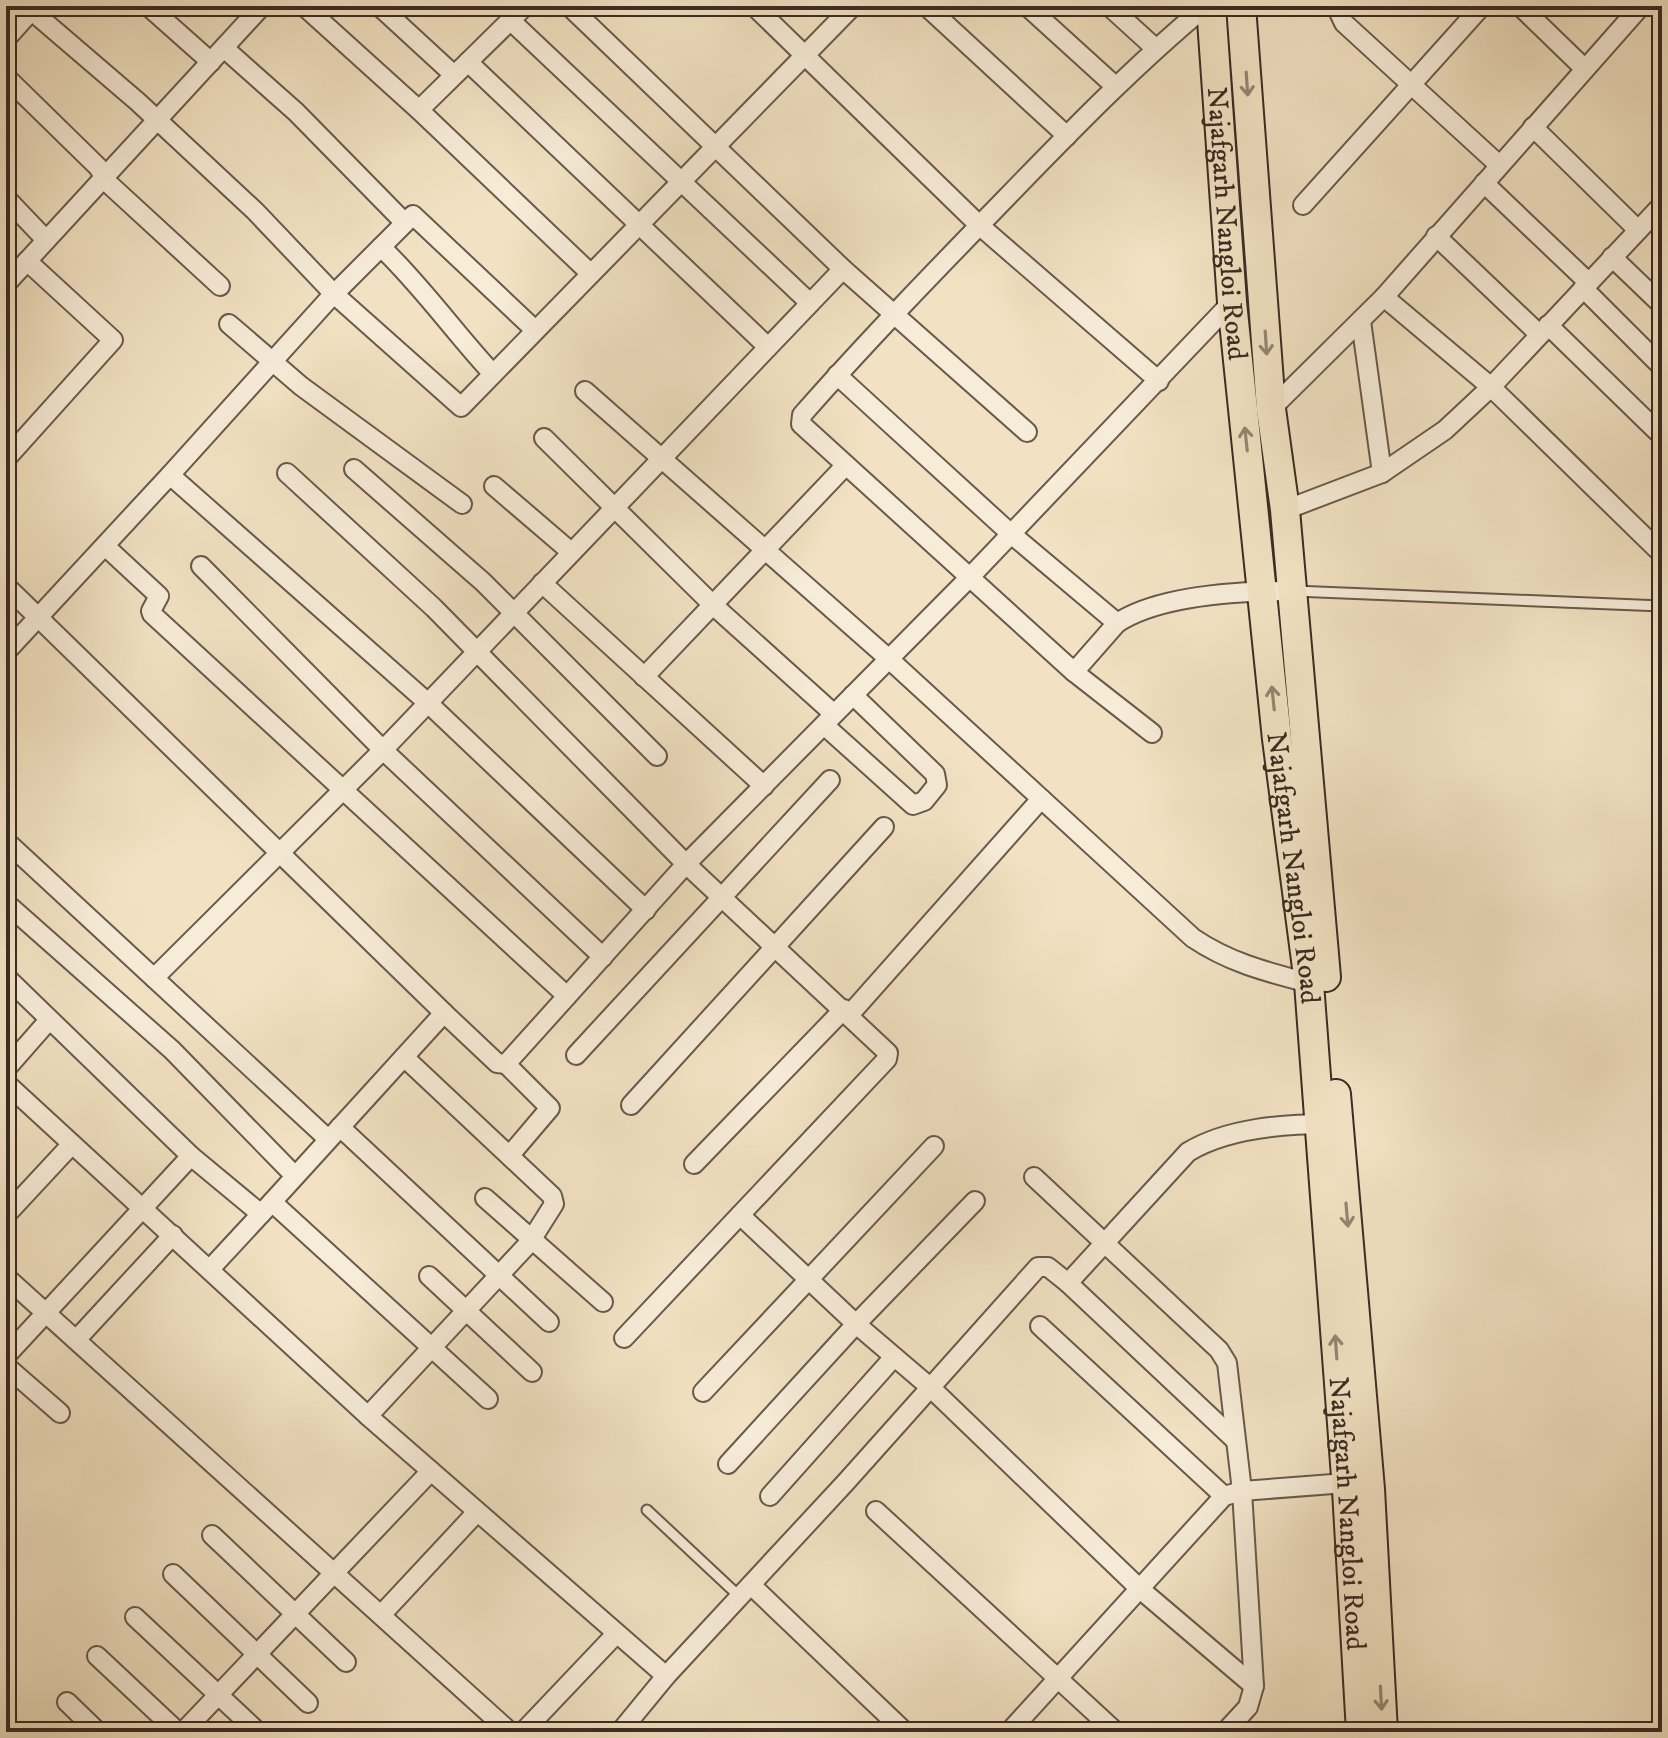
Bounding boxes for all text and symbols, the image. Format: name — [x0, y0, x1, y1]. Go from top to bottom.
one-way arrow — [1240, 70, 1255, 97]
street label: Najafgarh Nangloi Road — [1199, 86, 1255, 362]
one-way arrow — [1259, 329, 1274, 356]
one-way arrow — [1239, 427, 1254, 453]
one-way arrow — [1266, 685, 1281, 712]
street label: Najafgarh Nangloi Road — [1259, 730, 1328, 1005]
one-way arrow — [1339, 1201, 1354, 1228]
one-way arrow — [1328, 1334, 1343, 1361]
street label: Najafgarh Nangloi Road — [1321, 1375, 1374, 1651]
one-way arrow — [1374, 1684, 1389, 1711]

